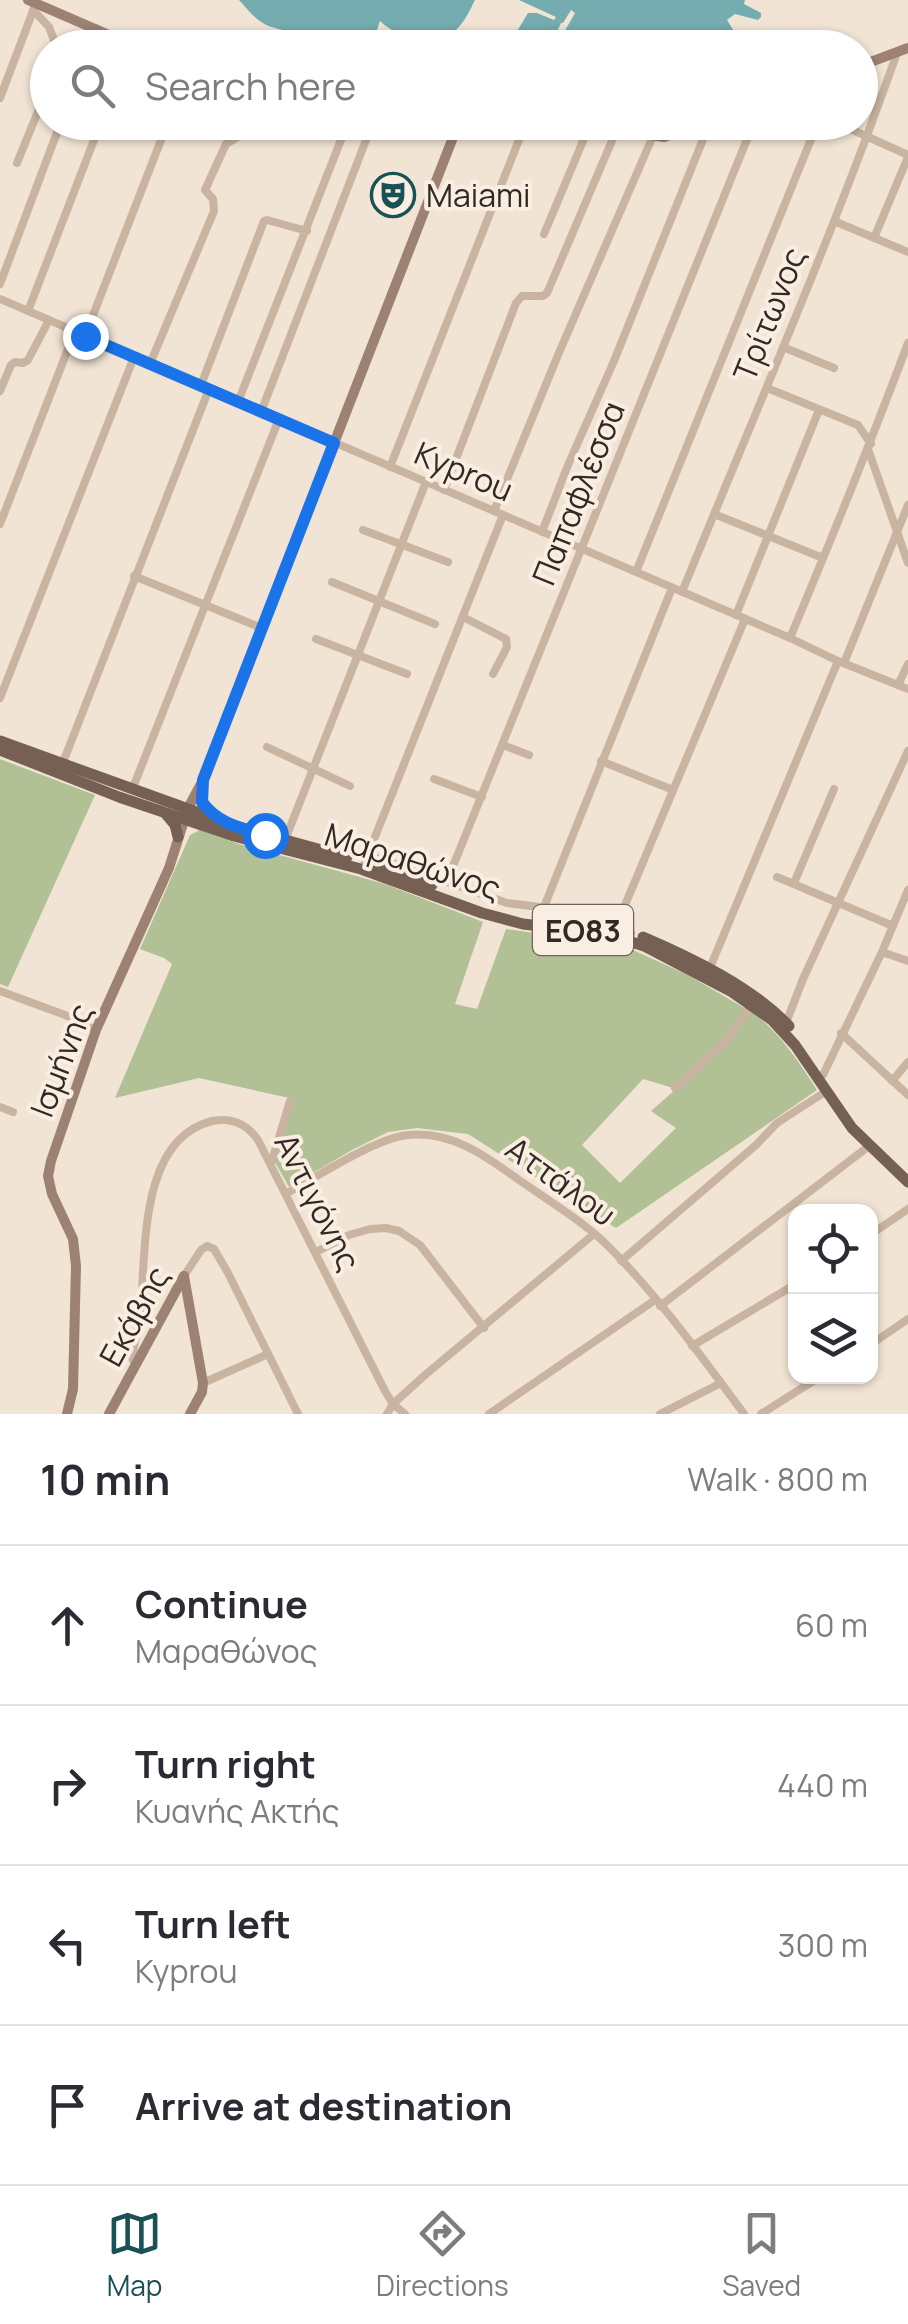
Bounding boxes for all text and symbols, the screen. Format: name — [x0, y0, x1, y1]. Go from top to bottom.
search box — [30, 30, 878, 140]
icon: search — [65, 58, 120, 113]
text: Search here — [145, 59, 356, 111]
theatre icon: Maiami — [370, 172, 416, 218]
place label: Maiami — [426, 173, 531, 217]
street label: Τρίτωνος — [722, 241, 816, 387]
route end — [63, 314, 109, 360]
street label: Παπαφλέσσα — [521, 395, 635, 591]
street label: Kyprou — [408, 431, 520, 511]
street label: Μαραθώνος — [319, 812, 507, 910]
route start — [243, 813, 289, 859]
road number: ΕΟ83 — [533, 905, 633, 955]
street label: Ισμήνης — [19, 997, 103, 1123]
street label: Αντιγόνης — [265, 1126, 371, 1278]
street label: Αττάλου — [497, 1126, 625, 1236]
map controls — [788, 1204, 878, 1384]
button: locate — [788, 1204, 878, 1294]
street label: Εκάβης — [89, 1258, 179, 1374]
button: layers — [788, 1294, 878, 1384]
text: 10 min — [40, 1450, 170, 1508]
text: Walk · 800 m — [687, 1457, 868, 1501]
text: Continue — [135, 1577, 308, 1629]
icon: ahead — [40, 1598, 95, 1653]
text: 60 m — [795, 1603, 868, 1647]
text: Μαραθώνος — [135, 1629, 318, 1673]
text: Turn right — [135, 1737, 316, 1789]
icon: right — [40, 1758, 95, 1813]
text: 440 m — [777, 1763, 868, 1807]
text: Κυανής Ακτής — [135, 1789, 339, 1833]
text: Turn left — [135, 1897, 291, 1949]
icon: left — [40, 1918, 95, 1973]
text: 300 m — [778, 1923, 868, 1967]
text: Kyprou — [135, 1949, 238, 1993]
icon: arrive — [40, 2078, 95, 2133]
text: Arrive at destination — [135, 2079, 512, 2131]
tab: Map — [107, 2206, 162, 2304]
tab: Directions — [376, 2206, 509, 2304]
tab: Saved — [722, 2206, 801, 2304]

